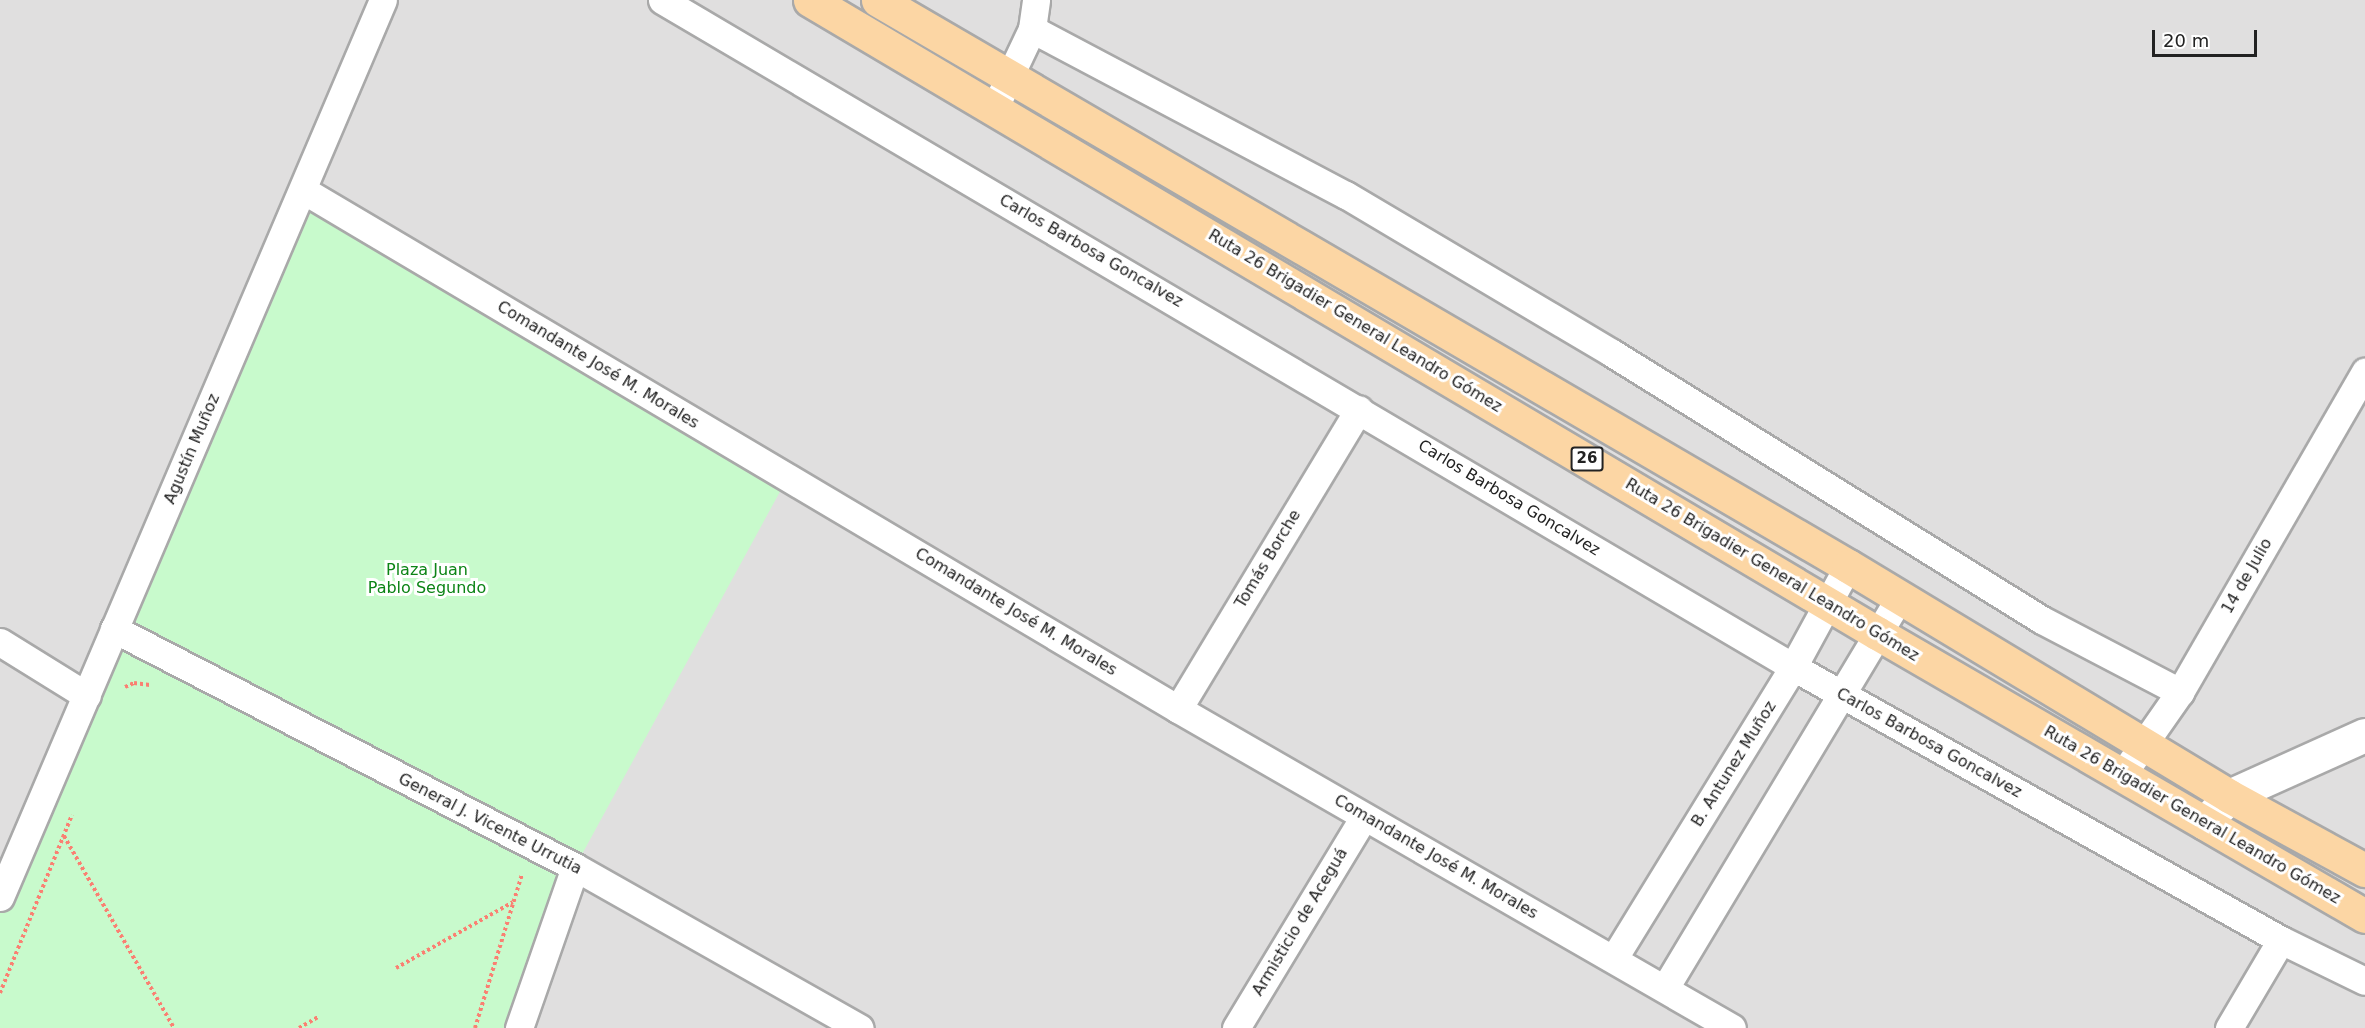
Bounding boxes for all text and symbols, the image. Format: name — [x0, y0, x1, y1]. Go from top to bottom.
scale bar — [2155, 18, 2260, 56]
text: 20 m — [2163, 30, 2209, 51]
street label: Carlos Barbosa Goncalvez — [996, 190, 1186, 312]
street label: Ruta 26 Brigadier General Leandro Gómez — [1205, 225, 1505, 417]
street label: Comandante José M. Morales — [494, 297, 702, 433]
street label: Agustín Muñoz — [160, 391, 224, 507]
street label: Carlos Barbosa Goncalvez — [1415, 436, 1603, 560]
road number: 26 — [1570, 447, 1604, 471]
street label: Ruta 26 Brigadier General Leandro Gómez — [1622, 474, 1922, 666]
street label: Tomás Borche — [1231, 506, 1305, 612]
street label: 14 de Julio — [2218, 535, 2276, 617]
street label: Comandante José M. Morales — [912, 544, 1120, 680]
park label: Plaza Juan Pablo Segundo — [368, 560, 486, 598]
street label: Carlos Barbosa Goncalvez — [1833, 684, 2025, 802]
street label: B. Antunez Muñoz — [1688, 698, 1780, 830]
street label: Ruta 26 Brigadier General Leandro Gómez — [2040, 722, 2344, 908]
street label: General J. Vicente Urrutia — [395, 769, 585, 879]
street label: Comandante José M. Morales — [1331, 791, 1541, 923]
street label: Armisticio de Aceguá — [1248, 845, 1352, 999]

